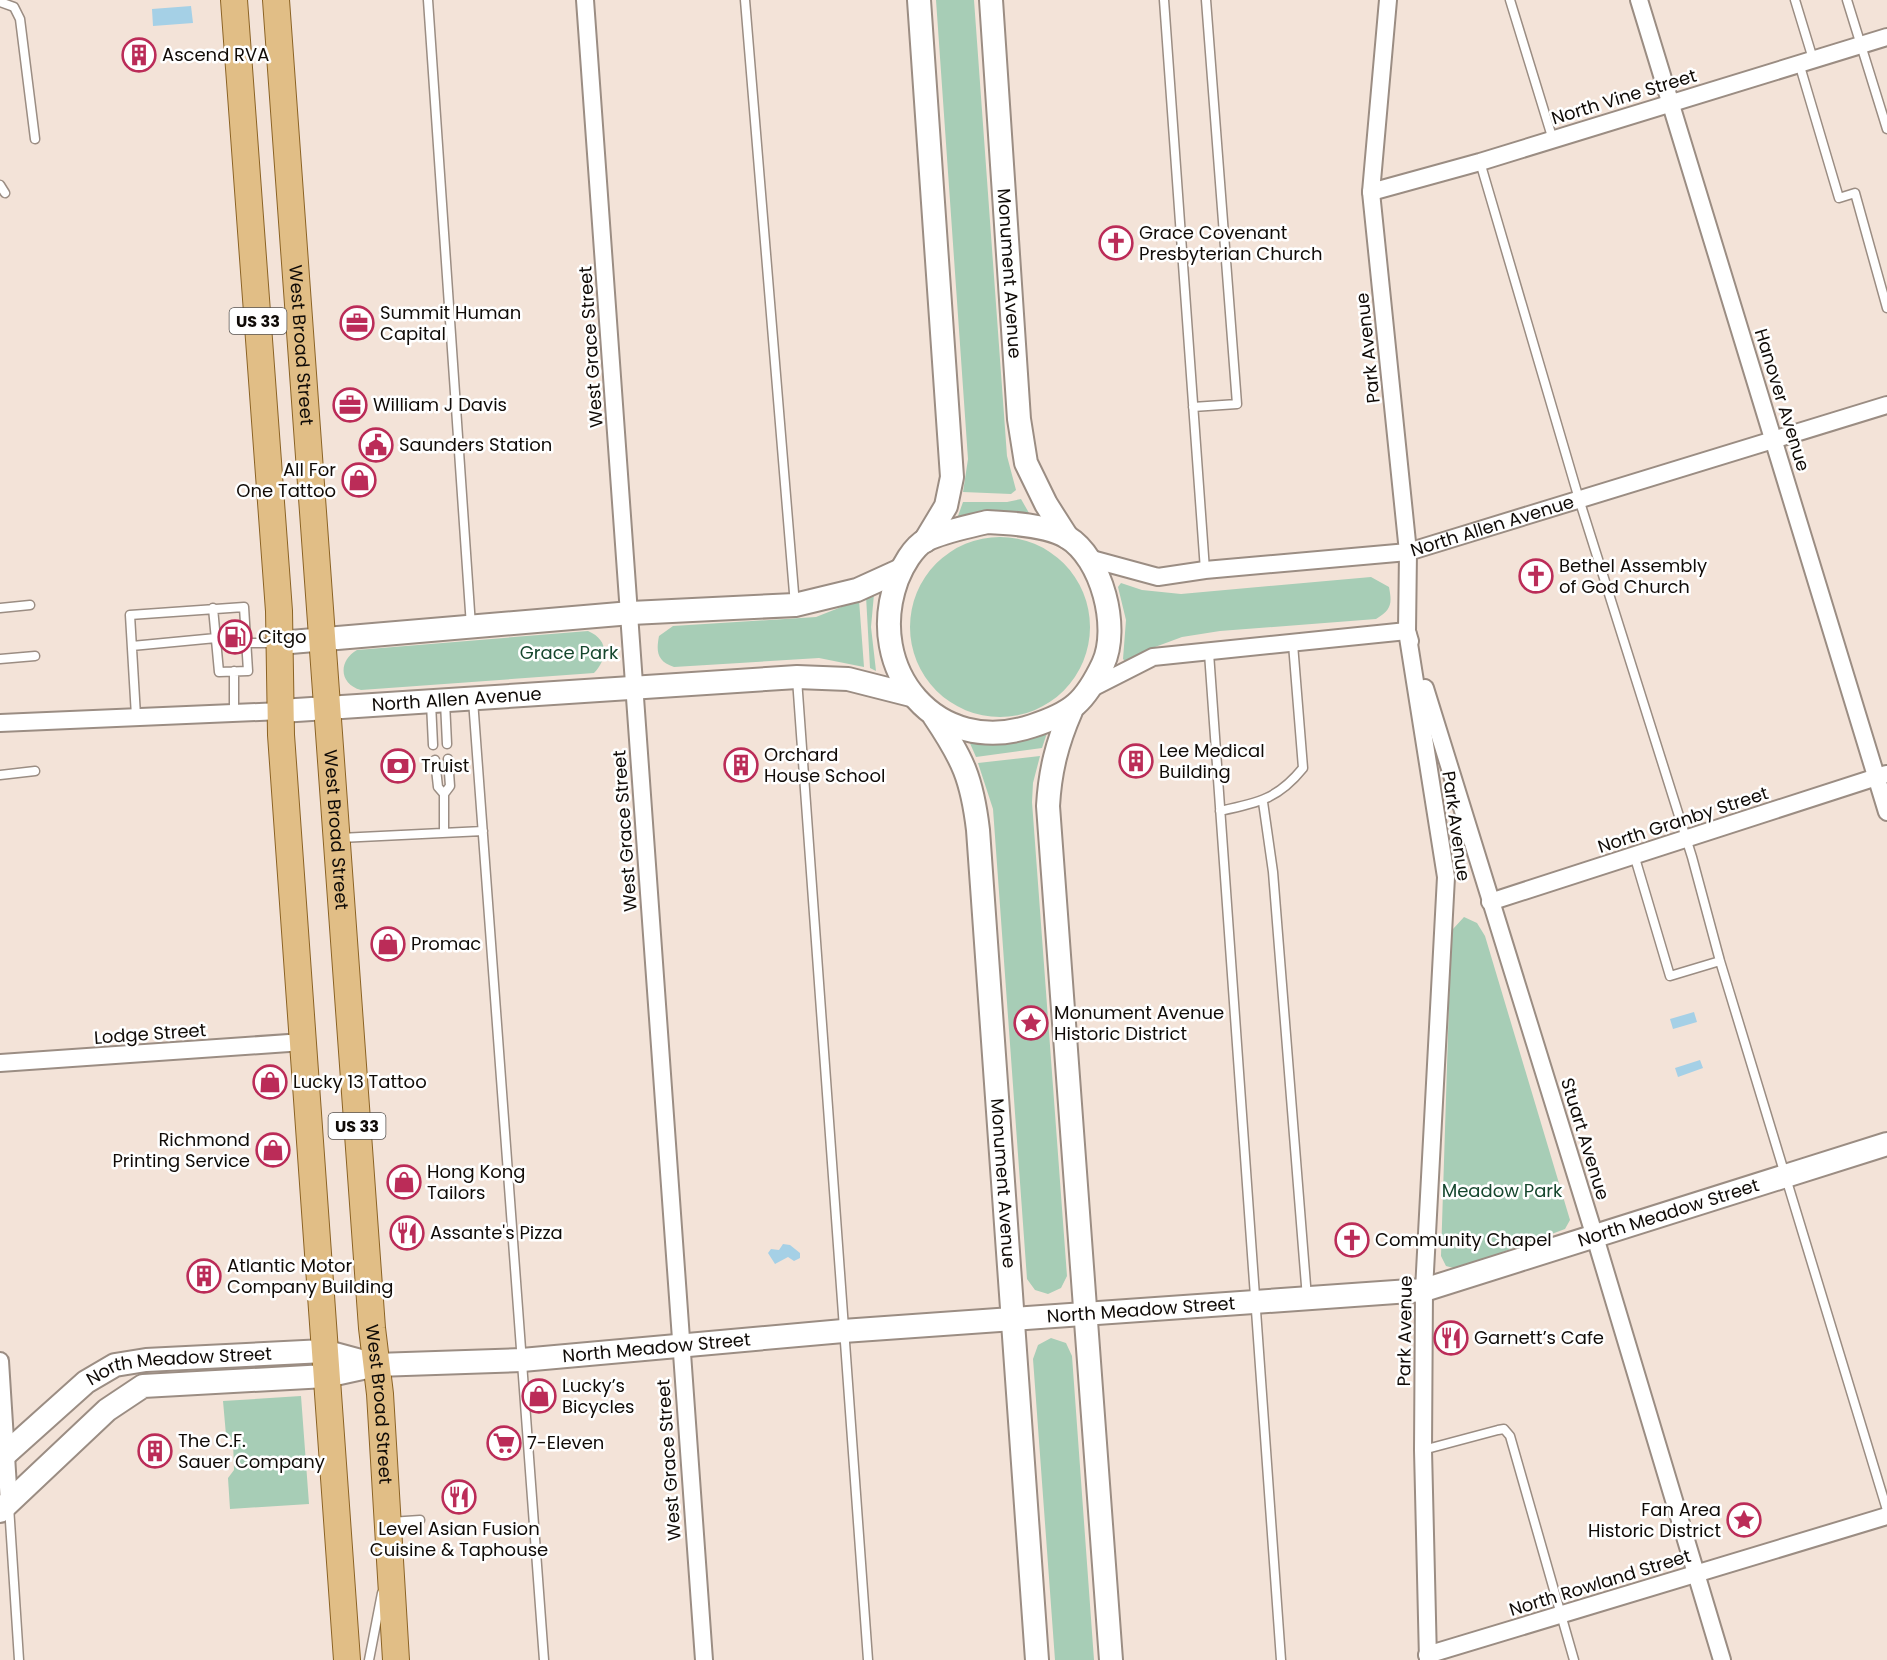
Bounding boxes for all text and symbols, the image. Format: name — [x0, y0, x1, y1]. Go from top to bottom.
building icon: Ascend RVA — [121, 37, 157, 73]
place label: Ascend RVA — [162, 42, 269, 67]
street label: North Vine Street — [1548, 63, 1700, 130]
street label: Monument Avenue — [992, 188, 1028, 359]
place label: Grace Covenant Presbyterian Church — [1139, 220, 1322, 266]
church icon: Grace Covenant Presbyterian Church — [1098, 225, 1134, 261]
street label: West Broad Street — [283, 264, 320, 426]
street label: West Grace Street — [572, 265, 609, 429]
street label: Park Avenue — [1349, 292, 1386, 405]
place label: Summit Human Capital — [380, 300, 521, 346]
office icon: Summit Human Capital — [339, 305, 375, 341]
road number: US 33 — [230, 308, 286, 334]
street label: Hanover Avenue — [1749, 325, 1816, 474]
office icon: William J Davis — [332, 387, 368, 423]
place label: William J Davis — [373, 392, 507, 417]
public building icon: Saunders Station — [358, 427, 394, 463]
place label: Saunders Station — [399, 432, 552, 457]
place label: All For One Tattoo — [236, 457, 336, 503]
shop icon: All For One Tattoo — [341, 462, 377, 498]
street label: North Allen Avenue — [1407, 489, 1577, 563]
place label: Bethel Assembly of God Church — [1559, 553, 1707, 599]
church icon: Bethel Assembly of God Church — [1518, 558, 1554, 594]
fuel station icon: Citgo — [217, 619, 253, 655]
place label: Citgo — [258, 624, 307, 649]
park label: Grace Park — [520, 640, 619, 665]
street label: North Allen Avenue — [371, 681, 542, 717]
place label: Lee Medical Building — [1159, 738, 1265, 784]
place label: Orchard House School — [764, 742, 885, 788]
building icon: Lee Medical Building — [1118, 743, 1154, 779]
building icon: Orchard House School — [723, 747, 759, 783]
bank icon: Truist — [380, 748, 416, 784]
street label: West Broad Street — [318, 749, 355, 911]
street label: West Grace Street — [606, 749, 643, 913]
place label: Truist — [421, 753, 469, 778]
street label: Park Avenue — [1436, 769, 1477, 883]
street label: North Granby Street — [1594, 780, 1771, 859]
shop icon: Promac — [370, 926, 406, 962]
place label: Promac — [411, 931, 481, 956]
place label: Monument Avenue Historic District — [1054, 1000, 1224, 1046]
place icon: Monument Avenue Historic District — [1013, 1005, 1049, 1041]
street label: Lodge Street — [93, 1017, 207, 1050]
shop icon: Lucky 13 Tattoo — [252, 1064, 288, 1100]
place label: Lucky 13 Tattoo — [293, 1069, 427, 1094]
street label: Stuart Avenue — [1555, 1075, 1616, 1203]
street label: Monument Avenue — [985, 1097, 1022, 1269]
road number: US 33 — [328, 1113, 386, 1139]
place label: Richmond Printing Service — [112, 1127, 250, 1173]
shop icon: Richmond Printing Service — [255, 1132, 291, 1168]
place label: Hong Kong Tailors — [427, 1159, 525, 1205]
shop icon: Hong Kong Tailors — [386, 1164, 422, 1200]
street label: North Meadow Street — [1575, 1172, 1762, 1253]
park label: Meadow Park — [1442, 1178, 1563, 1203]
restaurant icon: Assante's Pizza — [389, 1215, 425, 1251]
place label: Assante's Pizza — [430, 1220, 563, 1245]
church icon: Community Chapel — [1334, 1222, 1370, 1258]
place label: Community Chapel — [1375, 1227, 1552, 1252]
place label: Atlantic Motor Company Building — [227, 1253, 393, 1299]
building icon: Atlantic Motor Company Building — [186, 1258, 222, 1294]
street label: Park Avenue — [1391, 1275, 1418, 1387]
street label: North Meadow Street — [1046, 1290, 1236, 1329]
restaurant icon: Garnett’s Cafe — [1433, 1320, 1469, 1356]
street label: West Broad Street — [360, 1323, 398, 1485]
place label: Garnett’s Cafe — [1474, 1325, 1604, 1350]
street label: North Meadow Street — [561, 1326, 752, 1368]
street label: North Meadow Street — [81, 1341, 272, 1391]
place label: Lucky’s Bicycles — [562, 1373, 634, 1419]
shop icon: Lucky’s Bicycles — [521, 1378, 557, 1414]
street label: West Grace Street — [650, 1378, 687, 1542]
supermarket icon: 7-Eleven — [486, 1425, 522, 1461]
place label: The C.F. Sauer Company — [178, 1428, 325, 1474]
place label: 7-Eleven — [527, 1430, 604, 1455]
building icon: The C.F. Sauer Company — [137, 1433, 173, 1469]
restaurant icon: Level Asian Fusion Cuisine & Taphouse — [441, 1479, 477, 1515]
place label: Fan Area Historic District — [1588, 1497, 1721, 1543]
place icon: Fan Area Historic District — [1726, 1502, 1762, 1538]
place label: Level Asian Fusion Cuisine & Taphouse — [370, 1516, 548, 1562]
street label: North Rowland Street — [1506, 1543, 1694, 1622]

